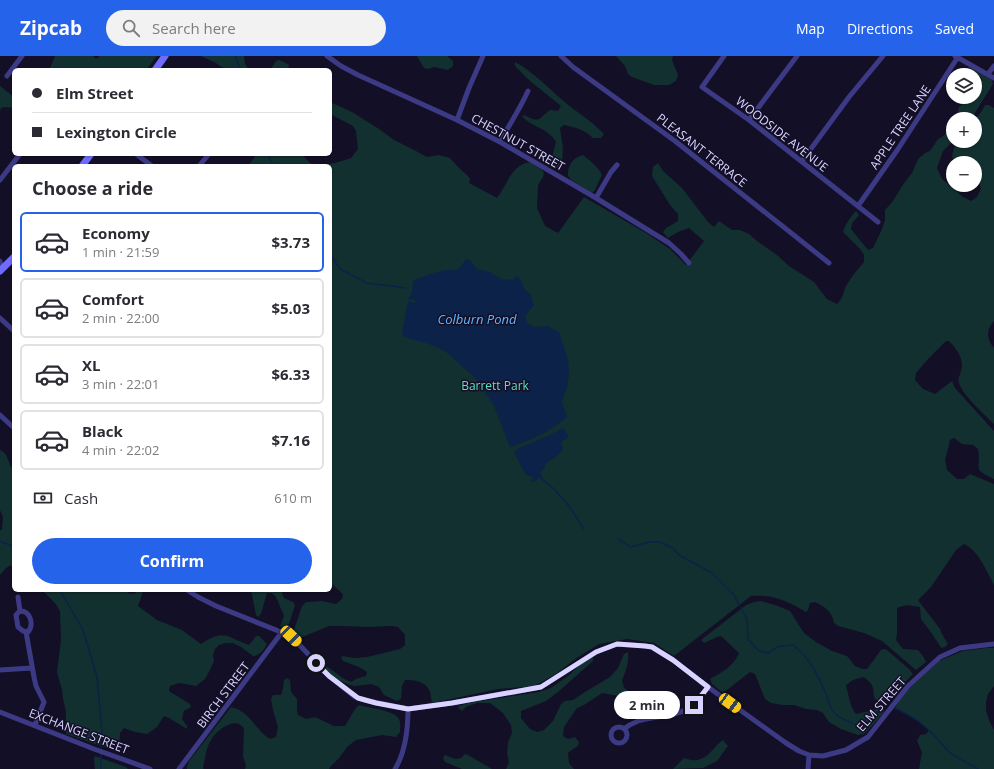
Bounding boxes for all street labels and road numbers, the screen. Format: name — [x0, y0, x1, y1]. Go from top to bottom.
street label: APPLE TREE LANE — [866, 82, 934, 172]
street label: WOODSIDE AVENUE — [732, 93, 832, 175]
street label: CHESTNUT STREET — [468, 109, 568, 175]
street label: PLEASANT TERRACE — [653, 109, 751, 191]
street label: BIRCH STREET — [193, 658, 254, 731]
street label: ELM STREET — [852, 673, 910, 735]
street label: EXCHANGE STREET — [27, 704, 132, 758]

